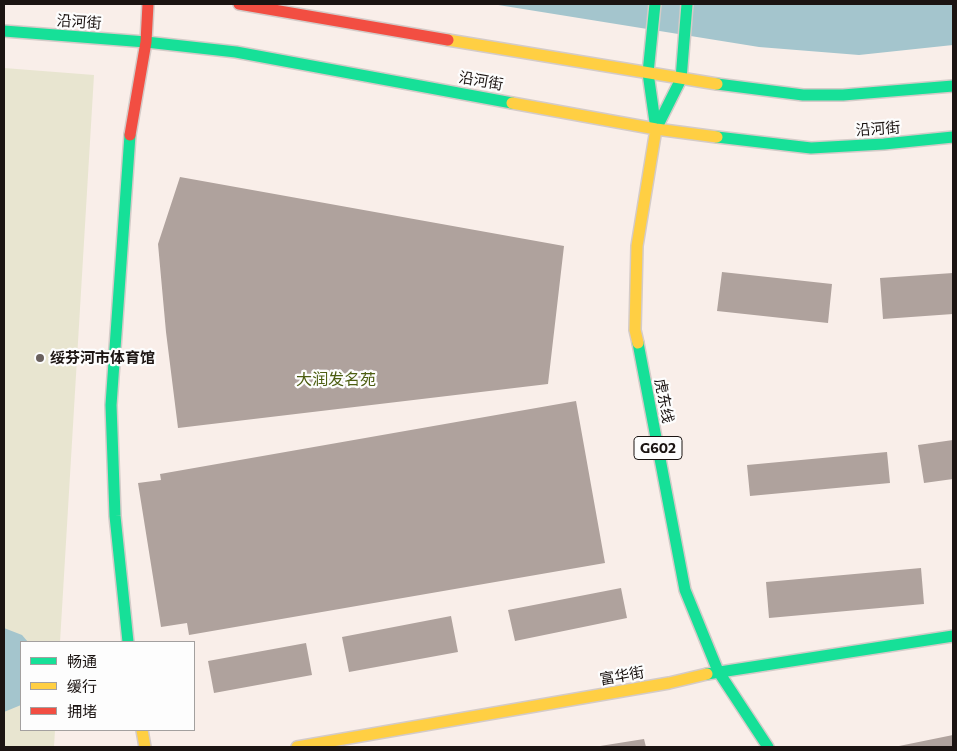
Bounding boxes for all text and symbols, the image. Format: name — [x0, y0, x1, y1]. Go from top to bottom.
street label: 沿河街 — [56, 11, 102, 33]
street label: 沿河街 — [457, 68, 505, 94]
street label: 沿河街 — [855, 118, 901, 140]
place label: 绥芬河市体育馆 — [50, 349, 155, 367]
marker: 绥芬河市体育馆 — [34, 352, 46, 364]
district label: 大润发名苑 — [296, 370, 376, 390]
street label: 虎东线 — [651, 377, 677, 425]
road number: G602 — [634, 436, 682, 459]
legend — [20, 641, 195, 731]
text: 畅通 — [67, 652, 97, 670]
street label: 富华街 — [598, 663, 646, 689]
text: 缓行 — [67, 677, 97, 695]
text: 拥堵 — [67, 702, 97, 720]

